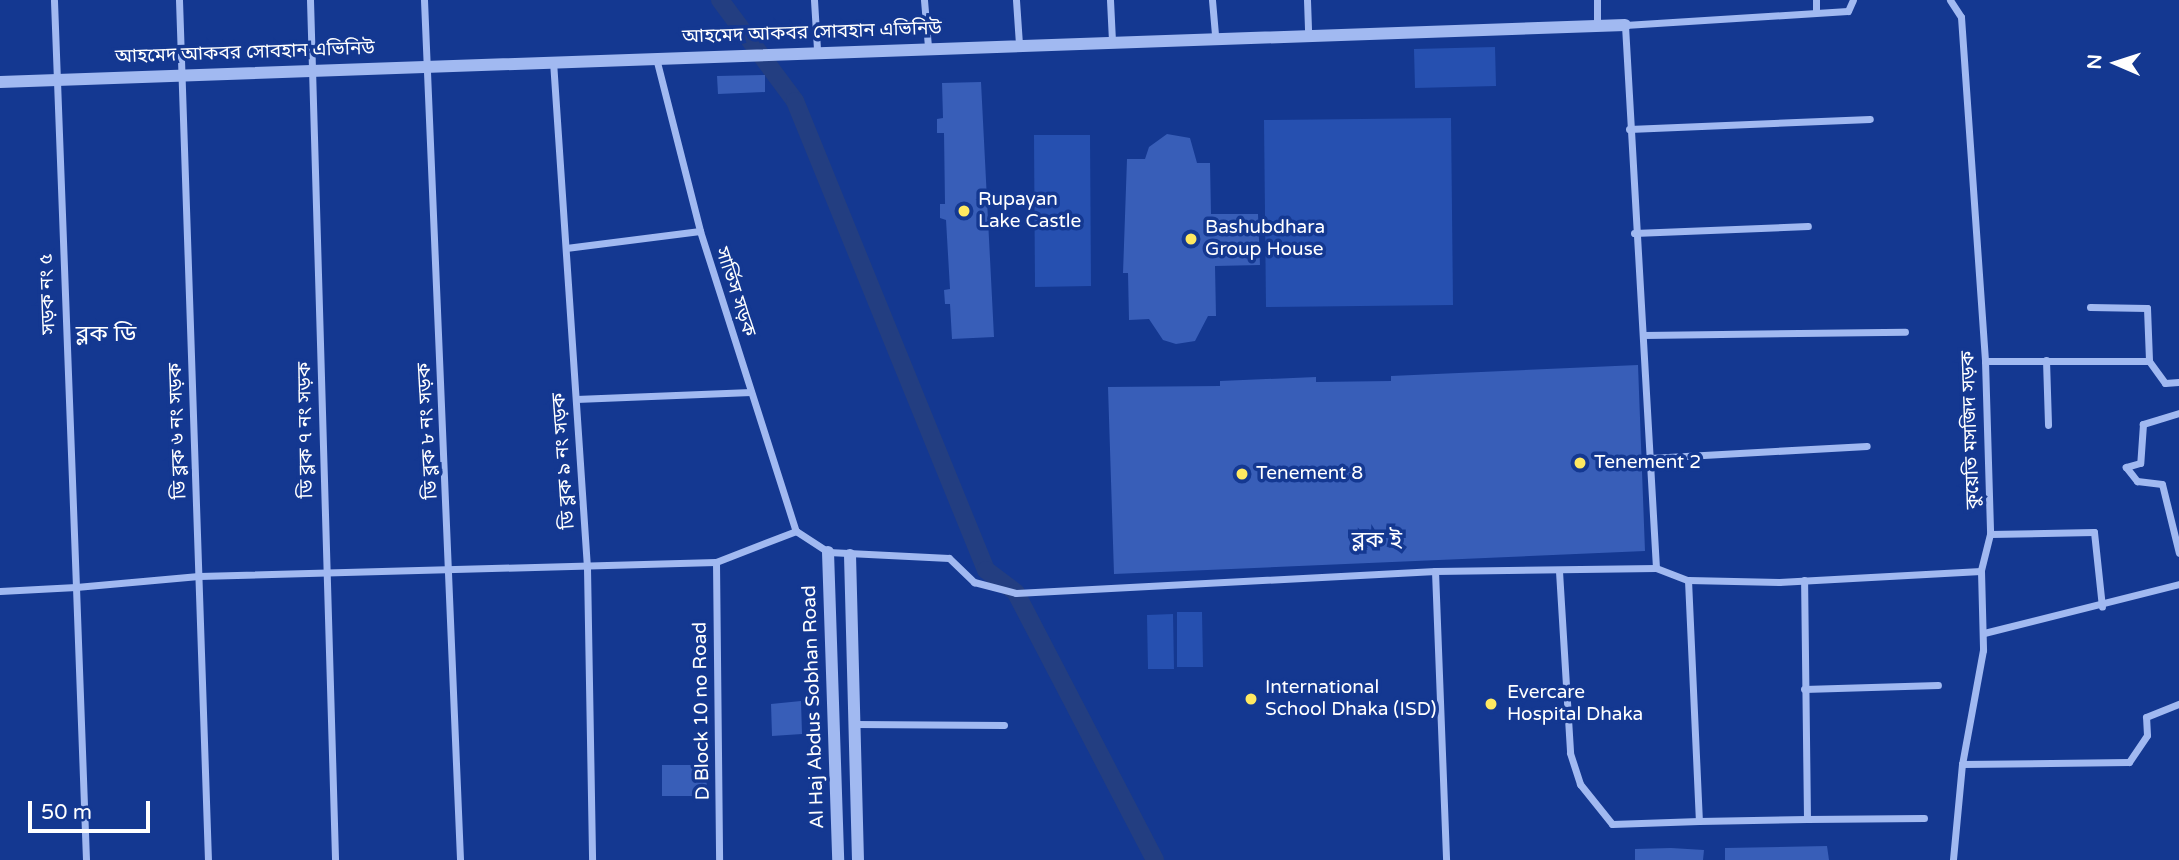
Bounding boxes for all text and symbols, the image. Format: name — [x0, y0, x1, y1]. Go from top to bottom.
street label: আহমেদ আকবর সোবহান এভিনিউ — [682, 17, 942, 49]
north arrow — [2081, 28, 2151, 98]
street label: আহমেদ আকবর সোবহান এভিনিউ — [115, 37, 375, 69]
text: N — [2084, 54, 2106, 70]
place label: Rupayan Lake Castle — [978, 189, 1081, 233]
marker: Rupayan Lake Castle — [956, 203, 972, 219]
place label: Bashubdhara Group House — [1205, 217, 1325, 261]
marker: Bashubdhara Group House — [1183, 231, 1199, 247]
street label: সার্ভিস সড়ক — [710, 244, 760, 340]
street label: সড়ক নং ৫ — [35, 253, 61, 335]
district label: ব্লক ডি — [76, 320, 136, 348]
street label: কুয়েতি মসজিদ সড়ক — [1957, 350, 1985, 510]
street label: ডি ব্লক ৬ নং সড়ক — [164, 362, 192, 500]
street label: ডি ব্লক ৭ নং সড়ক — [293, 362, 319, 498]
street label: ডি ব্লক ৮ নং সড়ক — [413, 362, 443, 500]
street label: ডি ব্লক ৯ নং সড়ক — [548, 392, 580, 530]
place label: Tenement 2 — [1594, 452, 1701, 474]
marker: Tenement 2 — [1572, 455, 1588, 471]
place label: Tenement 8 — [1256, 463, 1363, 485]
marker: Tenement 8 — [1234, 466, 1250, 482]
district label: ব্লক ই — [1352, 526, 1402, 554]
street label: Al Haj Abdus Sobhan Road — [798, 585, 830, 829]
street label: D Block 10 no Road — [689, 622, 715, 800]
place label: International School Dhaka (ISD) — [1265, 677, 1436, 721]
place label: Evercare Hospital Dhaka — [1507, 682, 1643, 726]
marker: International School Dhaka (ISD) — [1243, 691, 1259, 707]
marker: Evercare Hospital Dhaka — [1481, 694, 1501, 714]
scale bar — [32, 786, 154, 830]
text: 50 m — [41, 800, 92, 825]

